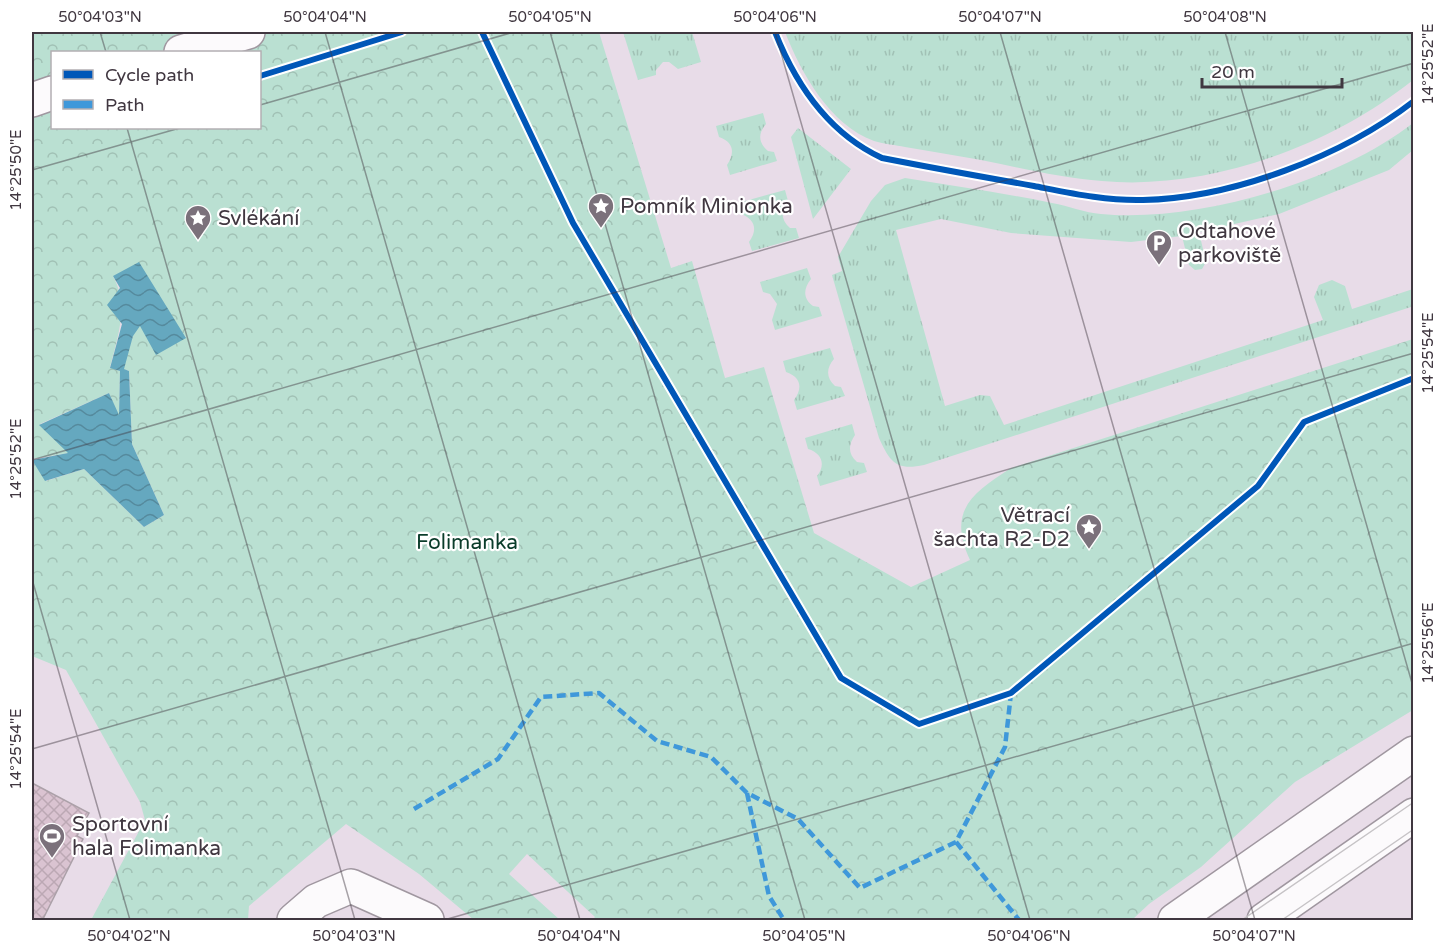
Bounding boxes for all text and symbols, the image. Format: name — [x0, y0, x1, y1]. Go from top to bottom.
text: 50°04'03"N — [58, 8, 142, 26]
text: 50°04'04"N — [283, 8, 367, 26]
text: 50°04'05"N — [508, 8, 592, 26]
text: 50°04'06"N — [733, 8, 817, 26]
text: 50°04'07"N — [958, 8, 1042, 26]
text: 50°04'08"N — [1183, 8, 1267, 26]
text: 14°25'52"E — [1419, 23, 1437, 105]
legend — [51, 51, 261, 129]
scale bar — [1202, 51, 1342, 89]
text: 20 m — [1211, 61, 1255, 83]
text: Cycle path — [105, 64, 194, 86]
text: Path — [105, 94, 144, 116]
text: 14°25'50"E — [7, 129, 25, 211]
place icon: Pomník Minionka — [586, 191, 616, 229]
place label: Pomník Minionka — [620, 194, 793, 219]
place icon: Svlékání — [183, 203, 213, 241]
place label: Svlékání — [218, 206, 300, 231]
place label: Odtahové parkoviště — [1178, 219, 1281, 268]
parking icon: Odtahové parkoviště — [1144, 228, 1174, 266]
text: 14°25'54"E — [1419, 312, 1437, 394]
text: 14°25'52"E — [7, 418, 25, 500]
place label: Větrací šachta R2-D2 — [933, 503, 1070, 552]
place icon: Větrací šachta R2-D2 — [1074, 512, 1104, 550]
park label: Folimanka — [416, 530, 518, 555]
text: 14°25'56"E — [1419, 602, 1437, 684]
text: 14°25'54"E — [7, 708, 25, 790]
place label: Sportovní hala Folimanka — [72, 812, 221, 861]
sports icon: Sportovní hala Folimanka — [37, 821, 67, 859]
text: 50°04'02"N — [87, 927, 171, 945]
text: 50°04'03"N — [312, 927, 396, 945]
text: 50°04'04"N — [537, 927, 621, 945]
text: 50°04'05"N — [762, 927, 846, 945]
text: 50°04'06"N — [987, 927, 1071, 945]
text: 50°04'07"N — [1212, 927, 1296, 945]

